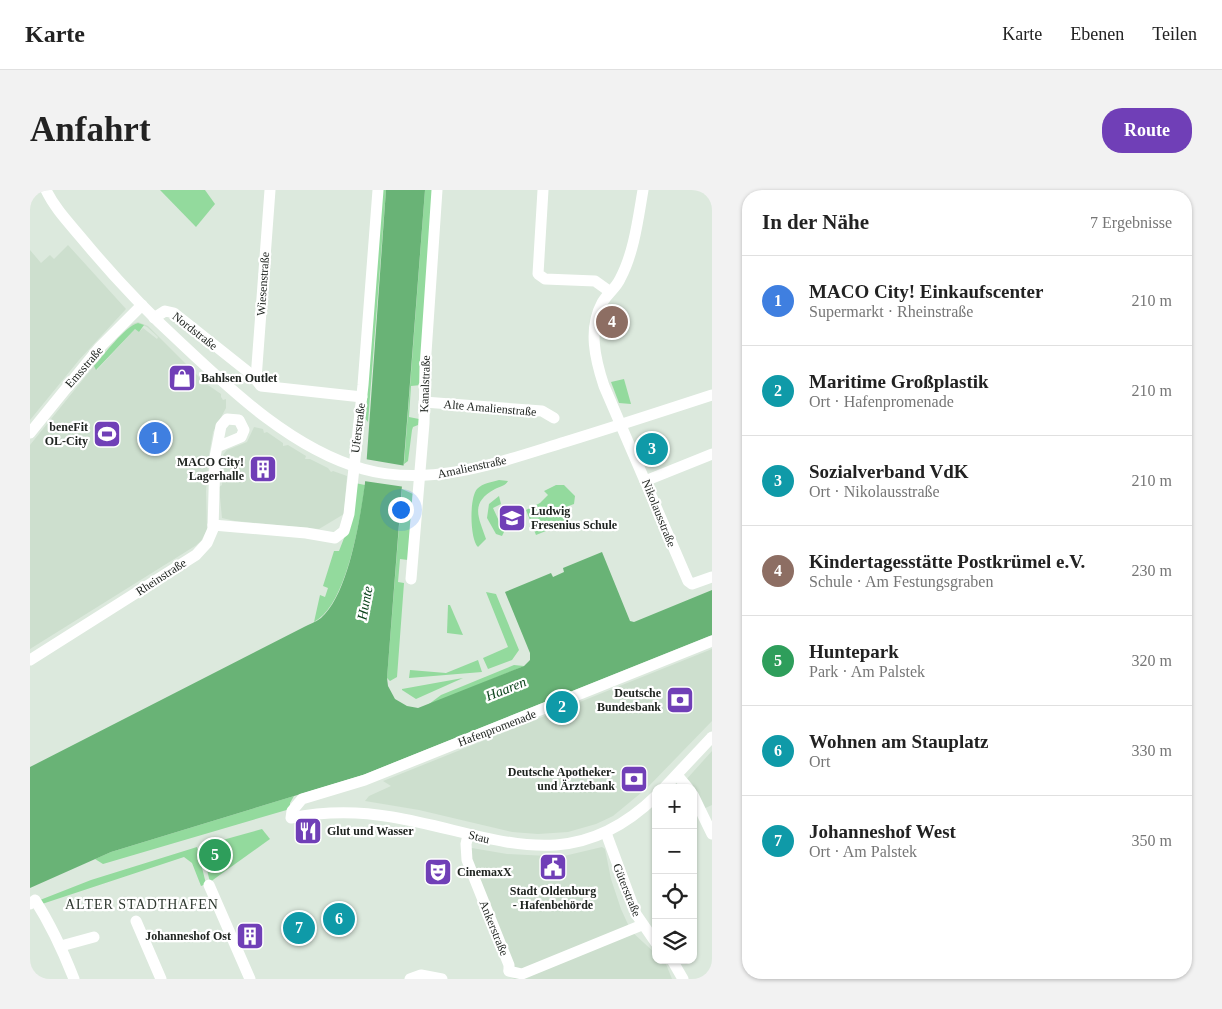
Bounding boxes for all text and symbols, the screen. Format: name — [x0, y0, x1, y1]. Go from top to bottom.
text: Karte — [25, 21, 85, 47]
text: Karte — [1002, 24, 1042, 44]
text: Ebenen — [1070, 24, 1124, 44]
text: Teilen — [1152, 24, 1197, 44]
button: Route — [1102, 108, 1192, 153]
text: Anfahrt — [30, 110, 151, 149]
text: In der Nähe — [762, 210, 869, 234]
text: 7 Ergebnisse — [1090, 214, 1172, 231]
street label: Wiesenstraße — [254, 252, 272, 316]
text: MACO City! Einkaufscenter — [809, 281, 1043, 302]
text: 1 — [774, 292, 782, 309]
text: 210 m — [1132, 292, 1172, 309]
pin: 4 — [596, 303, 628, 341]
text: Supermarkt · Rheinstraße — [809, 303, 973, 320]
street label: Nordstraße — [170, 309, 220, 353]
street label: Emsstraße — [62, 344, 106, 390]
street label: Kanalstraße — [417, 355, 433, 413]
shop icon: Bahlsen Outlet — [167, 363, 197, 393]
place label: Bahlsen Outlet — [201, 371, 277, 385]
text: Maritime Großplastik — [809, 371, 989, 392]
text: 2 — [774, 382, 782, 399]
text: 210 m — [1132, 382, 1172, 399]
text: Ort · Hafenpromenade — [809, 393, 954, 410]
street label: Alte Amalienstraße — [443, 397, 537, 419]
street label: Uferstraße — [348, 402, 368, 454]
sports icon: beneFit OL-City — [92, 419, 122, 449]
pin: 1 — [139, 419, 171, 457]
place label: beneFit OL-City — [45, 420, 88, 448]
pin: 3 — [636, 430, 668, 468]
street label: Amalienstraße — [436, 453, 508, 481]
building icon: MACO City! Lagerhalle — [248, 454, 278, 484]
place label: MACO City! Lagerhalle — [177, 455, 245, 483]
text: Sozialverband VdK — [809, 461, 969, 482]
text: 3 — [774, 472, 782, 489]
text: 210 m — [1132, 472, 1172, 489]
street label: Nikolausstraße — [639, 477, 679, 549]
text: Ort · Nikolausstraße — [809, 483, 940, 500]
your location — [388, 497, 414, 523]
school or university icon: Ludwig Fresenius Schule — [497, 503, 527, 533]
place label: Ludwig Fresenius Schule — [531, 504, 618, 532]
text: Kindertagesstätte Postkrümel e.V. — [809, 551, 1085, 572]
street label: Rheinstraße — [133, 556, 189, 598]
text: 4 — [774, 562, 782, 579]
text: 230 m — [1132, 562, 1172, 579]
text: Schule · Am Festungsgraben — [809, 573, 993, 590]
water label: Hunte — [354, 585, 376, 622]
text: Huntepark — [809, 641, 899, 662]
text: 5 — [774, 652, 782, 669]
text: 320 m — [1132, 652, 1172, 669]
text: Park · Am Palstek — [809, 663, 925, 680]
water label: Haaren — [483, 674, 528, 704]
bank icon: Deutsche Bundesbank — [665, 685, 695, 715]
place label: Deutsche Bundesbank — [597, 686, 662, 714]
pin: 2 — [546, 688, 578, 726]
street label: Hafenpromenade — [456, 707, 538, 749]
text: Wohnen am Stauplatz — [809, 731, 988, 752]
text: 6 — [774, 742, 782, 759]
text: 330 m — [1132, 742, 1172, 759]
text: Ort — [809, 753, 830, 770]
bank icon: Deutsche Apotheker- und Ärztebank — [619, 764, 649, 794]
place label: Deutsche Apotheker- und Ärztebank — [508, 765, 615, 793]
map controls — [652, 784, 697, 964]
button: + — [652, 784, 697, 829]
restaurant icon: Glut und Wasser — [293, 816, 323, 846]
text: Johanneshof West — [809, 821, 956, 842]
place label: Glut und Wasser — [327, 824, 414, 838]
street label: Stau — [467, 828, 491, 846]
button: − — [652, 829, 697, 874]
text: 7 — [774, 832, 782, 849]
text: 350 m — [1132, 832, 1172, 849]
pin: 5 — [199, 836, 231, 874]
text: Ort · Am Palstek — [809, 843, 917, 860]
public building icon: Stadt Oldenburg - Hafenbehörde — [538, 852, 568, 882]
theatre icon: CinemaxX — [423, 857, 453, 887]
street label: Güterstraße — [610, 861, 644, 919]
place label: CinemaxX — [457, 865, 512, 879]
button: locate — [652, 874, 697, 919]
place label: Stadt Oldenburg - Hafenbehörde — [510, 884, 596, 912]
district label: ALTER STADTHAFEN — [65, 897, 219, 912]
street label: Ankerstraße — [477, 898, 511, 958]
pin: 6 — [323, 900, 355, 938]
pin: 7 — [283, 909, 315, 947]
button: layers — [652, 919, 697, 964]
building icon: Johanneshof Ost — [235, 921, 265, 951]
place label: Johanneshof Ost — [145, 929, 231, 943]

